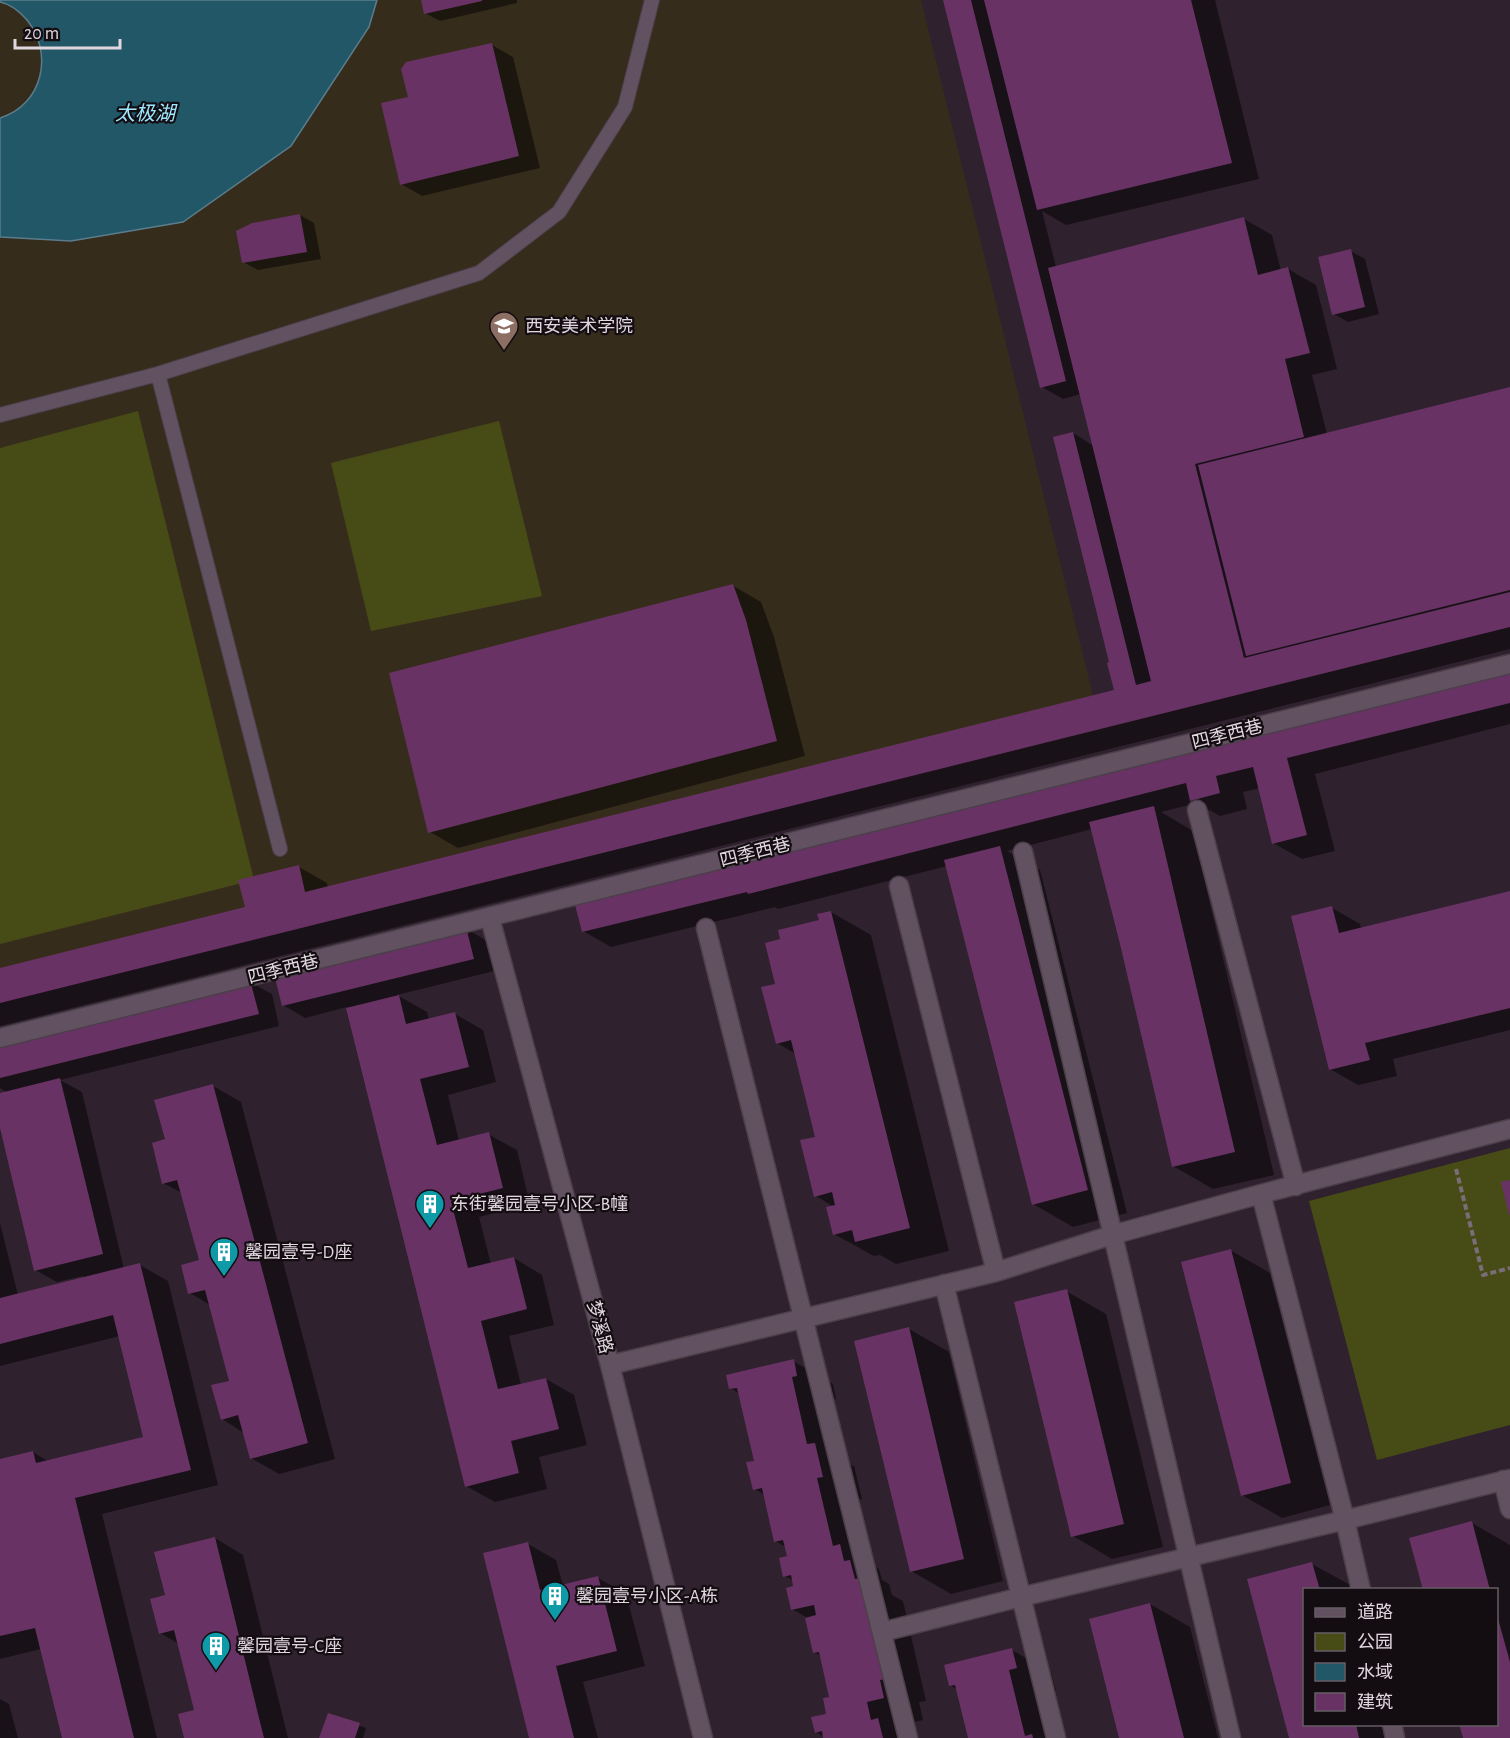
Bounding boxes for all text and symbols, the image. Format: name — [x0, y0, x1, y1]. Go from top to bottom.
scale bar — [15, 12, 120, 50]
text: 20 m — [24, 25, 59, 43]
water label: 太极湖 — [115, 103, 178, 124]
school or university icon: 西安美术学院 — [488, 310, 520, 352]
place label: 西安美术学院 — [525, 316, 633, 336]
street label: 四季西巷 — [1190, 716, 1264, 752]
street label: 四季西巷 — [718, 834, 792, 870]
street label: 四季西巷 — [246, 951, 320, 987]
building icon: 东街馨园壹号小区-B幢 — [414, 1188, 446, 1230]
place label: 东街馨园壹号小区-B幢 — [451, 1194, 628, 1214]
building icon: 馨园壹号-D座 — [208, 1236, 240, 1278]
place label: 馨园壹号-D座 — [245, 1242, 352, 1262]
street label: 梦溪路 — [583, 1298, 617, 1356]
building icon: 馨园壹号小区-A栋 — [539, 1580, 571, 1622]
place label: 馨园壹号小区-A栋 — [576, 1586, 718, 1606]
legend — [1303, 1588, 1498, 1726]
text: 道路 — [1357, 1602, 1393, 1622]
building icon: 馨园壹号-C座 — [200, 1630, 232, 1672]
text: 公园 — [1357, 1633, 1393, 1652]
place label: 馨园壹号-C座 — [237, 1636, 342, 1656]
text: 水域 — [1357, 1663, 1393, 1682]
text: 建筑 — [1357, 1692, 1393, 1712]

